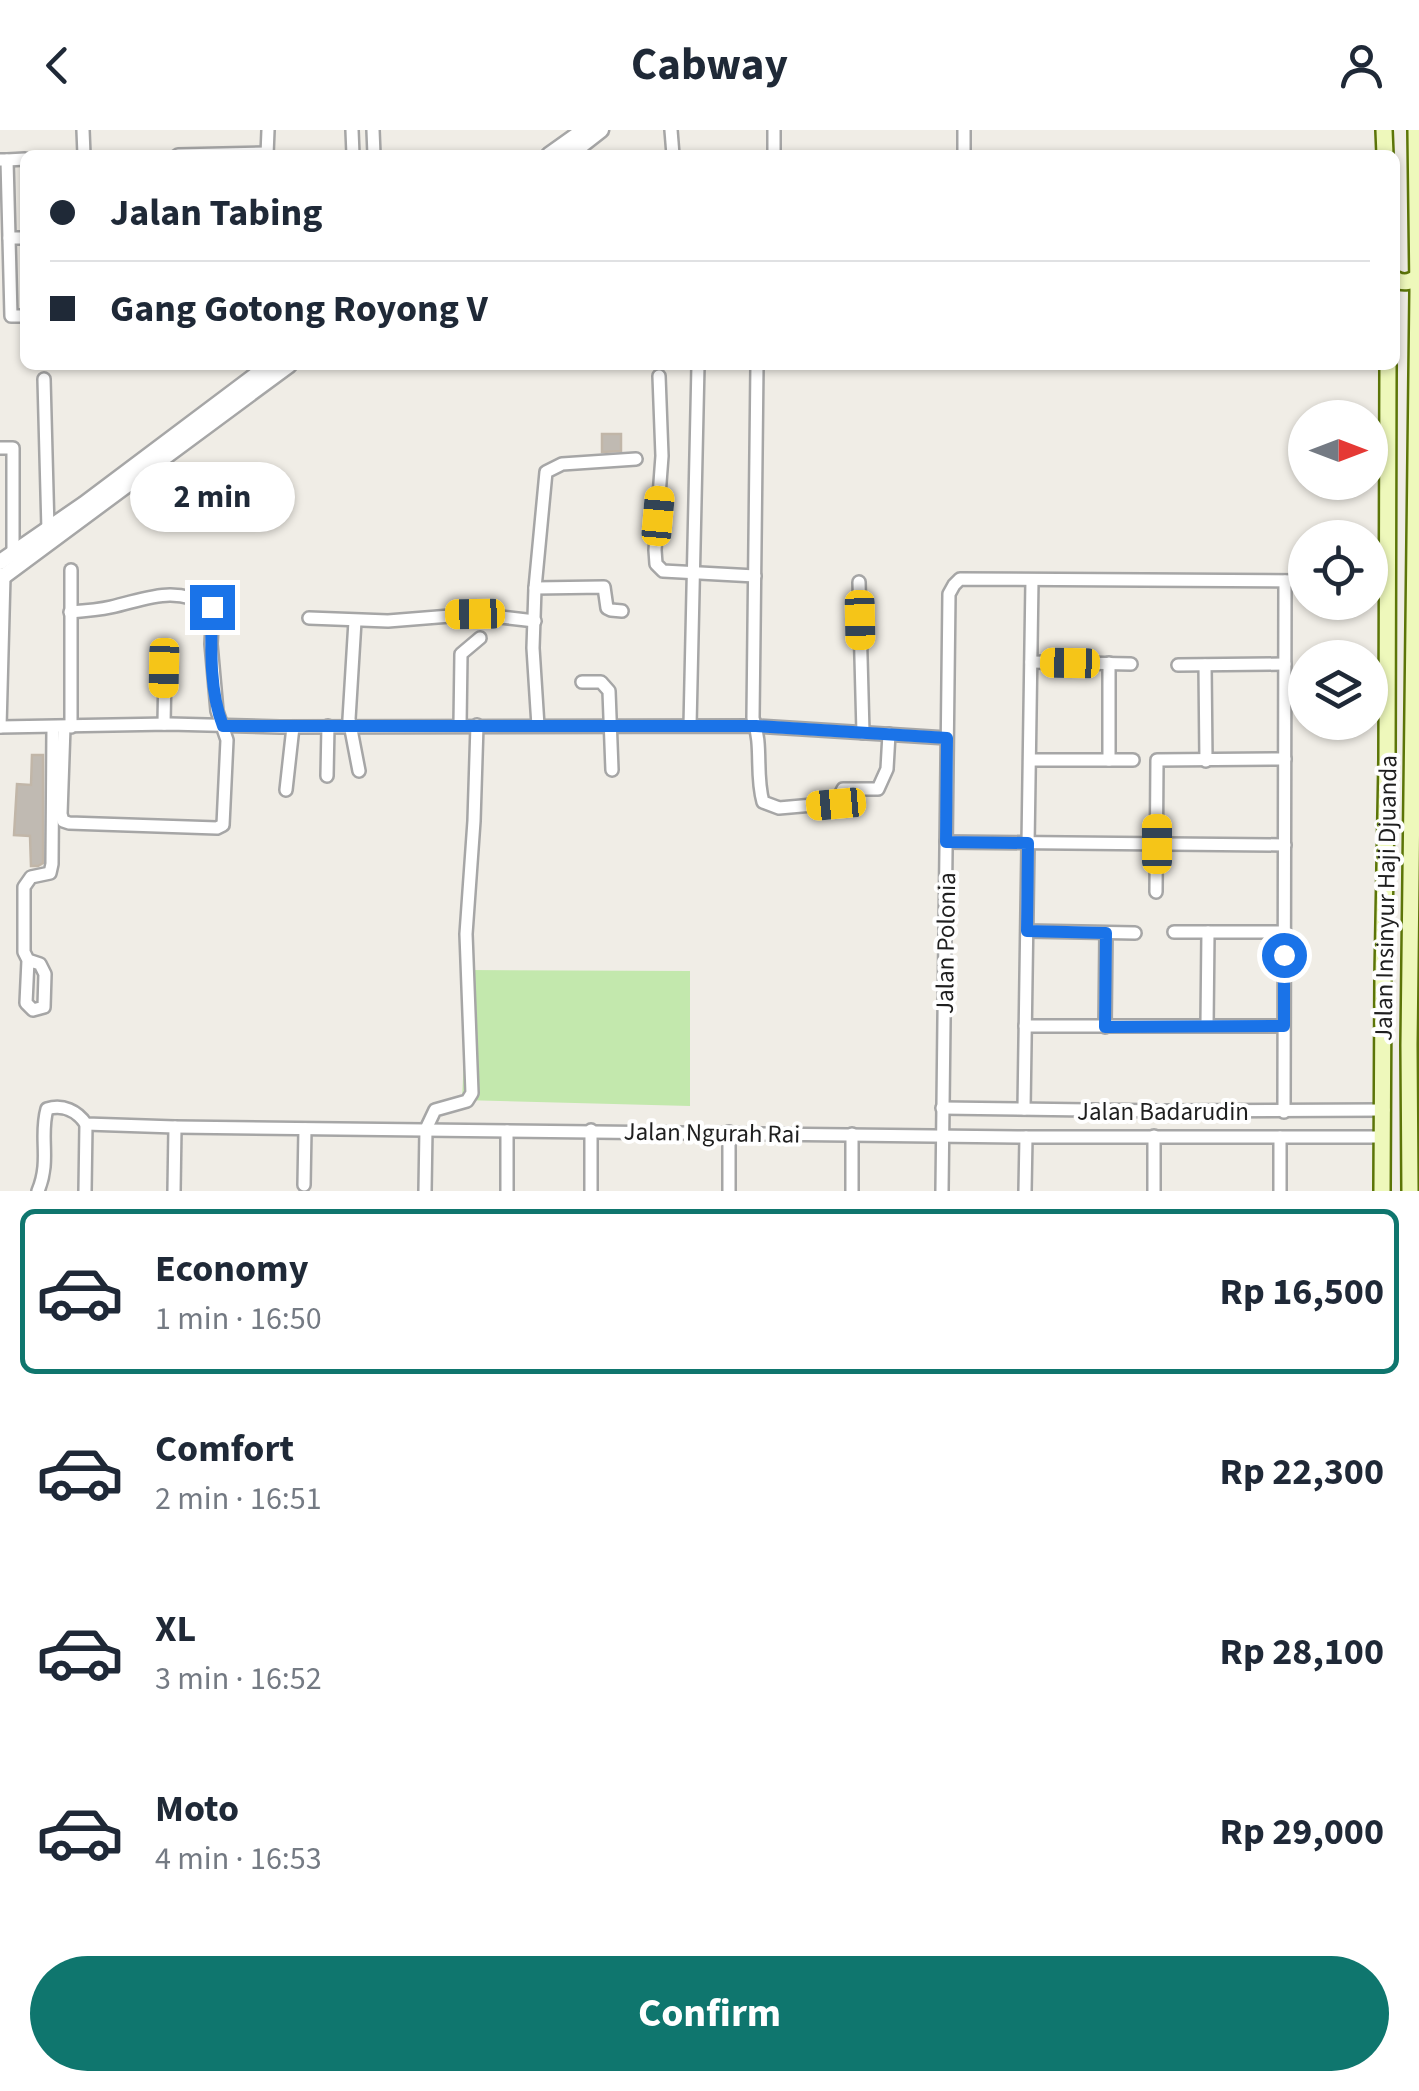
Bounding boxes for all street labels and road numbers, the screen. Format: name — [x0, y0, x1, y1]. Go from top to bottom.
street label: Jalan Insinyur Haji Djuanda — [1366, 755, 1406, 1041]
street label: Jalan Polonia — [927, 872, 965, 1014]
street label: Jalan Badarudin — [1077, 1094, 1249, 1130]
street label: Jalan Ngurah Rai — [623, 1113, 801, 1153]

